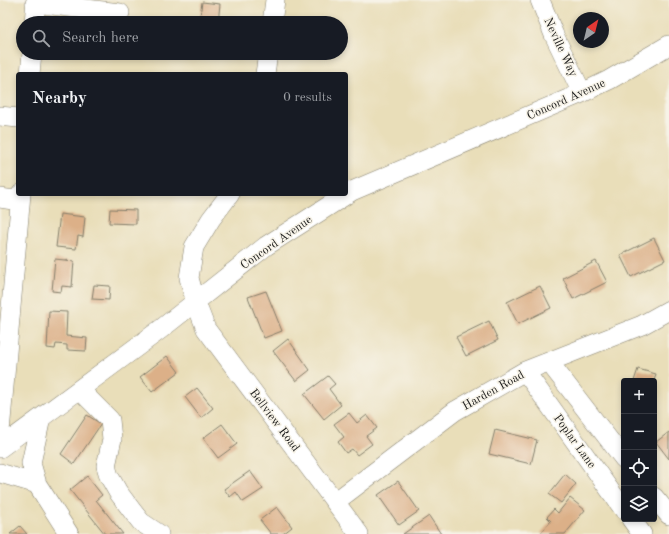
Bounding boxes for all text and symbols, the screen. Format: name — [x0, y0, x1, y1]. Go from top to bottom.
north arrow — [573, 12, 609, 48]
search box — [16, 16, 348, 60]
street label: Neville Way — [541, 16, 579, 79]
icon: search — [30, 27, 52, 49]
text: Search here — [62, 31, 139, 46]
street label: Concord Avenue — [525, 77, 608, 123]
text: Nearby — [32, 90, 87, 107]
text: 0 results — [283, 91, 332, 104]
street label: Concord Avenue — [239, 213, 315, 272]
street label: Harden Road — [461, 369, 526, 413]
map controls — [621, 378, 657, 522]
button: + — [621, 378, 657, 414]
street label: Bellview Road — [247, 387, 302, 454]
street label: Poplar Lane — [551, 413, 598, 471]
button: − — [621, 414, 657, 450]
button: locate — [621, 450, 657, 486]
button: layers — [621, 486, 657, 522]

